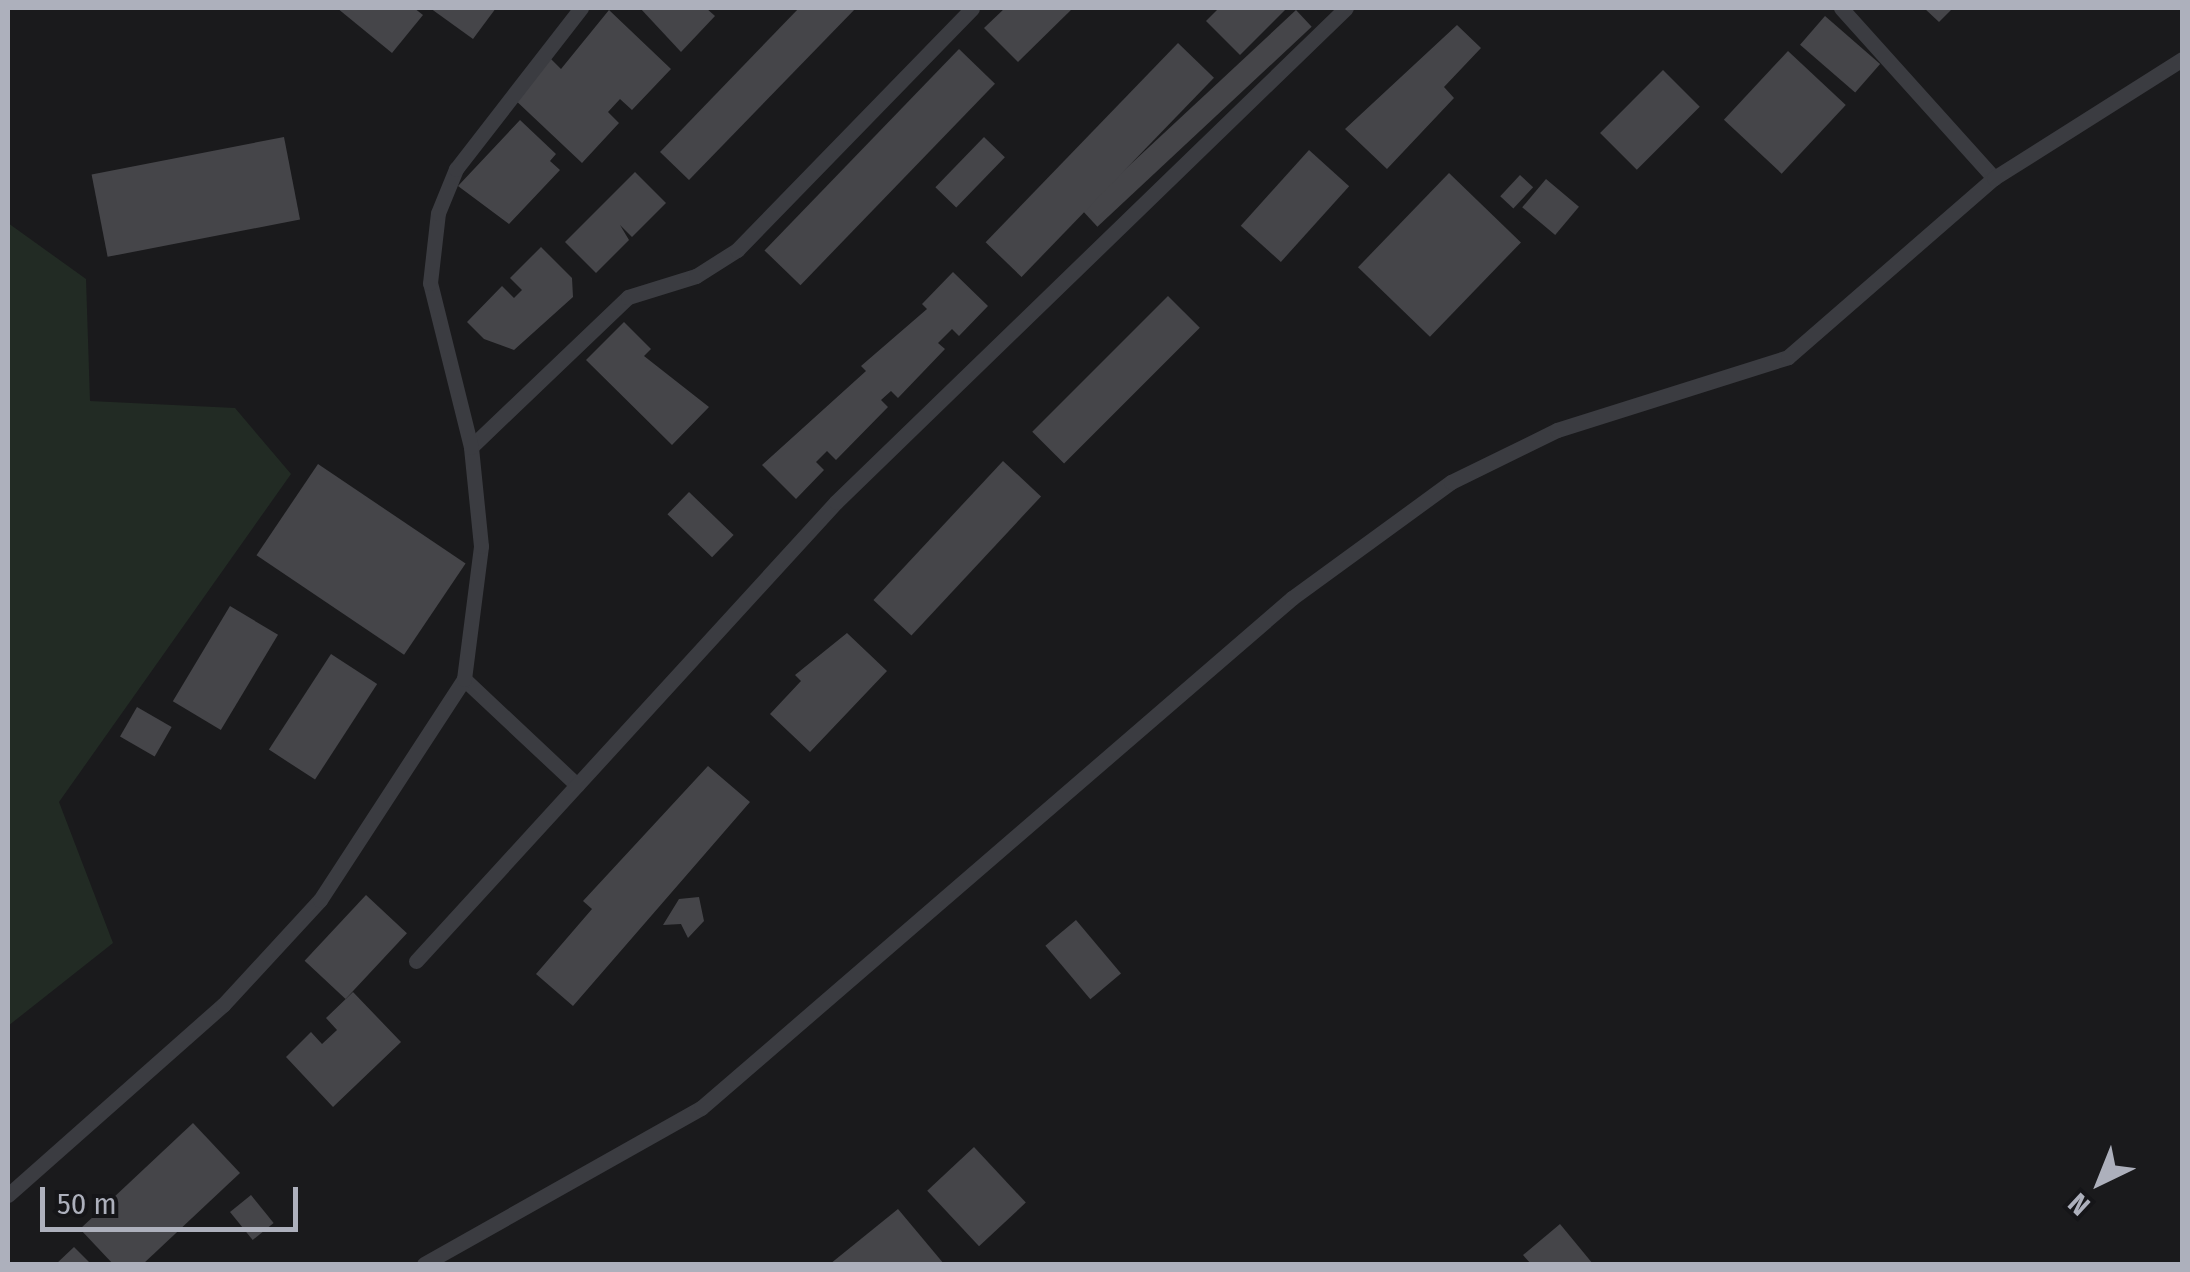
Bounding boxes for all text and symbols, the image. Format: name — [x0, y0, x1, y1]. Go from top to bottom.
north arrow — [2050, 1132, 2150, 1232]
scale bar — [45, 1167, 302, 1229]
text: 50 m — [57, 1186, 117, 1222]
text: N — [2062, 1187, 2097, 1222]

